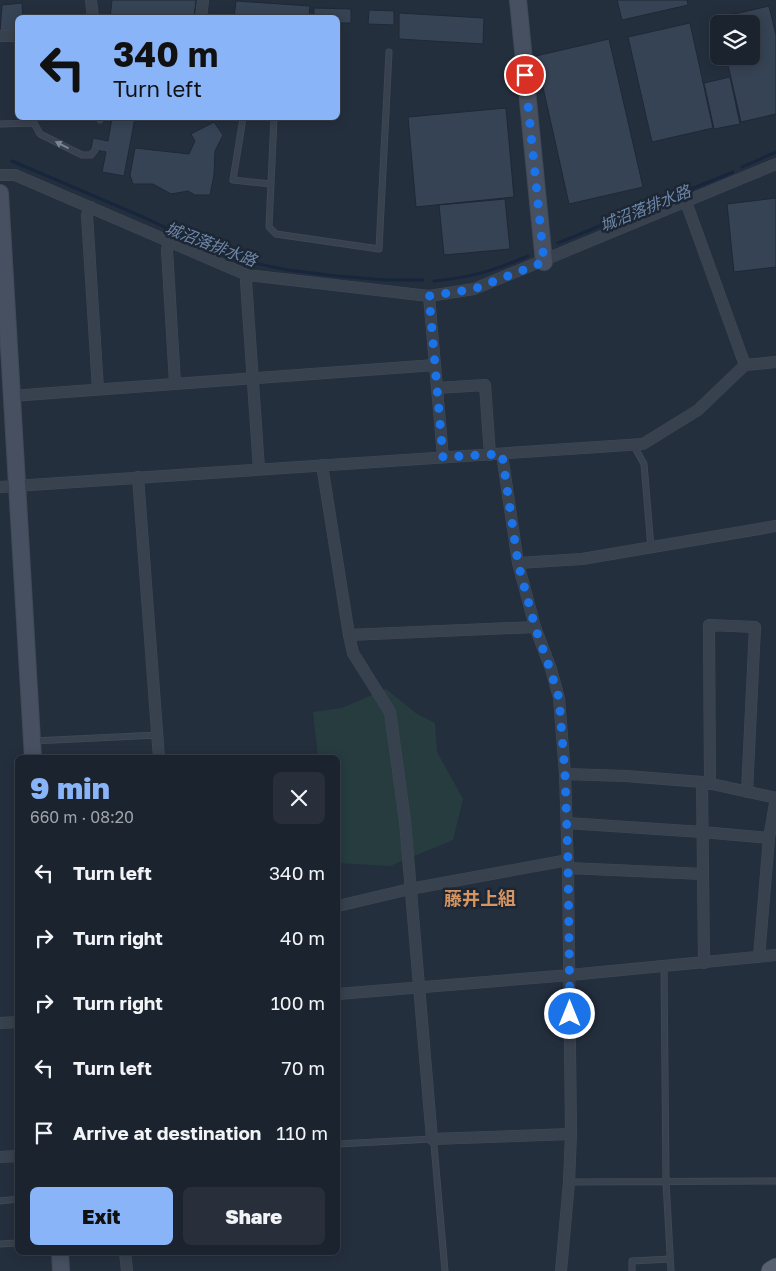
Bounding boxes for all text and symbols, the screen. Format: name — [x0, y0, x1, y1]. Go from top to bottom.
map controls — [710, 15, 760, 65]
button: layers — [710, 15, 760, 65]
text: 340 m — [113, 33, 218, 75]
icon: left — [30, 35, 95, 100]
pin — [504, 54, 546, 96]
icon: arrive — [511, 61, 539, 89]
text: Turn left — [113, 75, 202, 102]
one-way arrow — [55, 141, 70, 149]
water label: 城沼落排水路 — [597, 180, 695, 235]
water label: 城沼落排水路 — [163, 217, 261, 271]
text: 9 min — [30, 770, 110, 806]
button: close — [273, 772, 325, 824]
text: 660 m · 08:20 — [30, 807, 134, 827]
icon: left — [30, 859, 58, 887]
text: Turn left — [73, 861, 152, 884]
text: 340 m — [269, 861, 325, 884]
district label: 藤井上組 — [444, 887, 516, 909]
icon: right — [30, 924, 58, 952]
text: Turn right — [73, 926, 163, 949]
text: 40 m — [280, 926, 325, 949]
position arrow — [543, 987, 595, 1039]
icon: right — [30, 989, 58, 1017]
text: Turn right — [73, 991, 163, 1014]
text: 100 m — [271, 991, 325, 1014]
icon: left — [30, 1054, 58, 1082]
text: Turn left — [73, 1056, 152, 1079]
text: 70 m — [282, 1056, 325, 1079]
icon: arrive — [30, 1119, 58, 1147]
text: Arrive at destination — [73, 1121, 261, 1144]
text: 110 m — [276, 1121, 328, 1144]
button: Exit — [30, 1187, 173, 1245]
button: Share — [183, 1187, 325, 1245]

